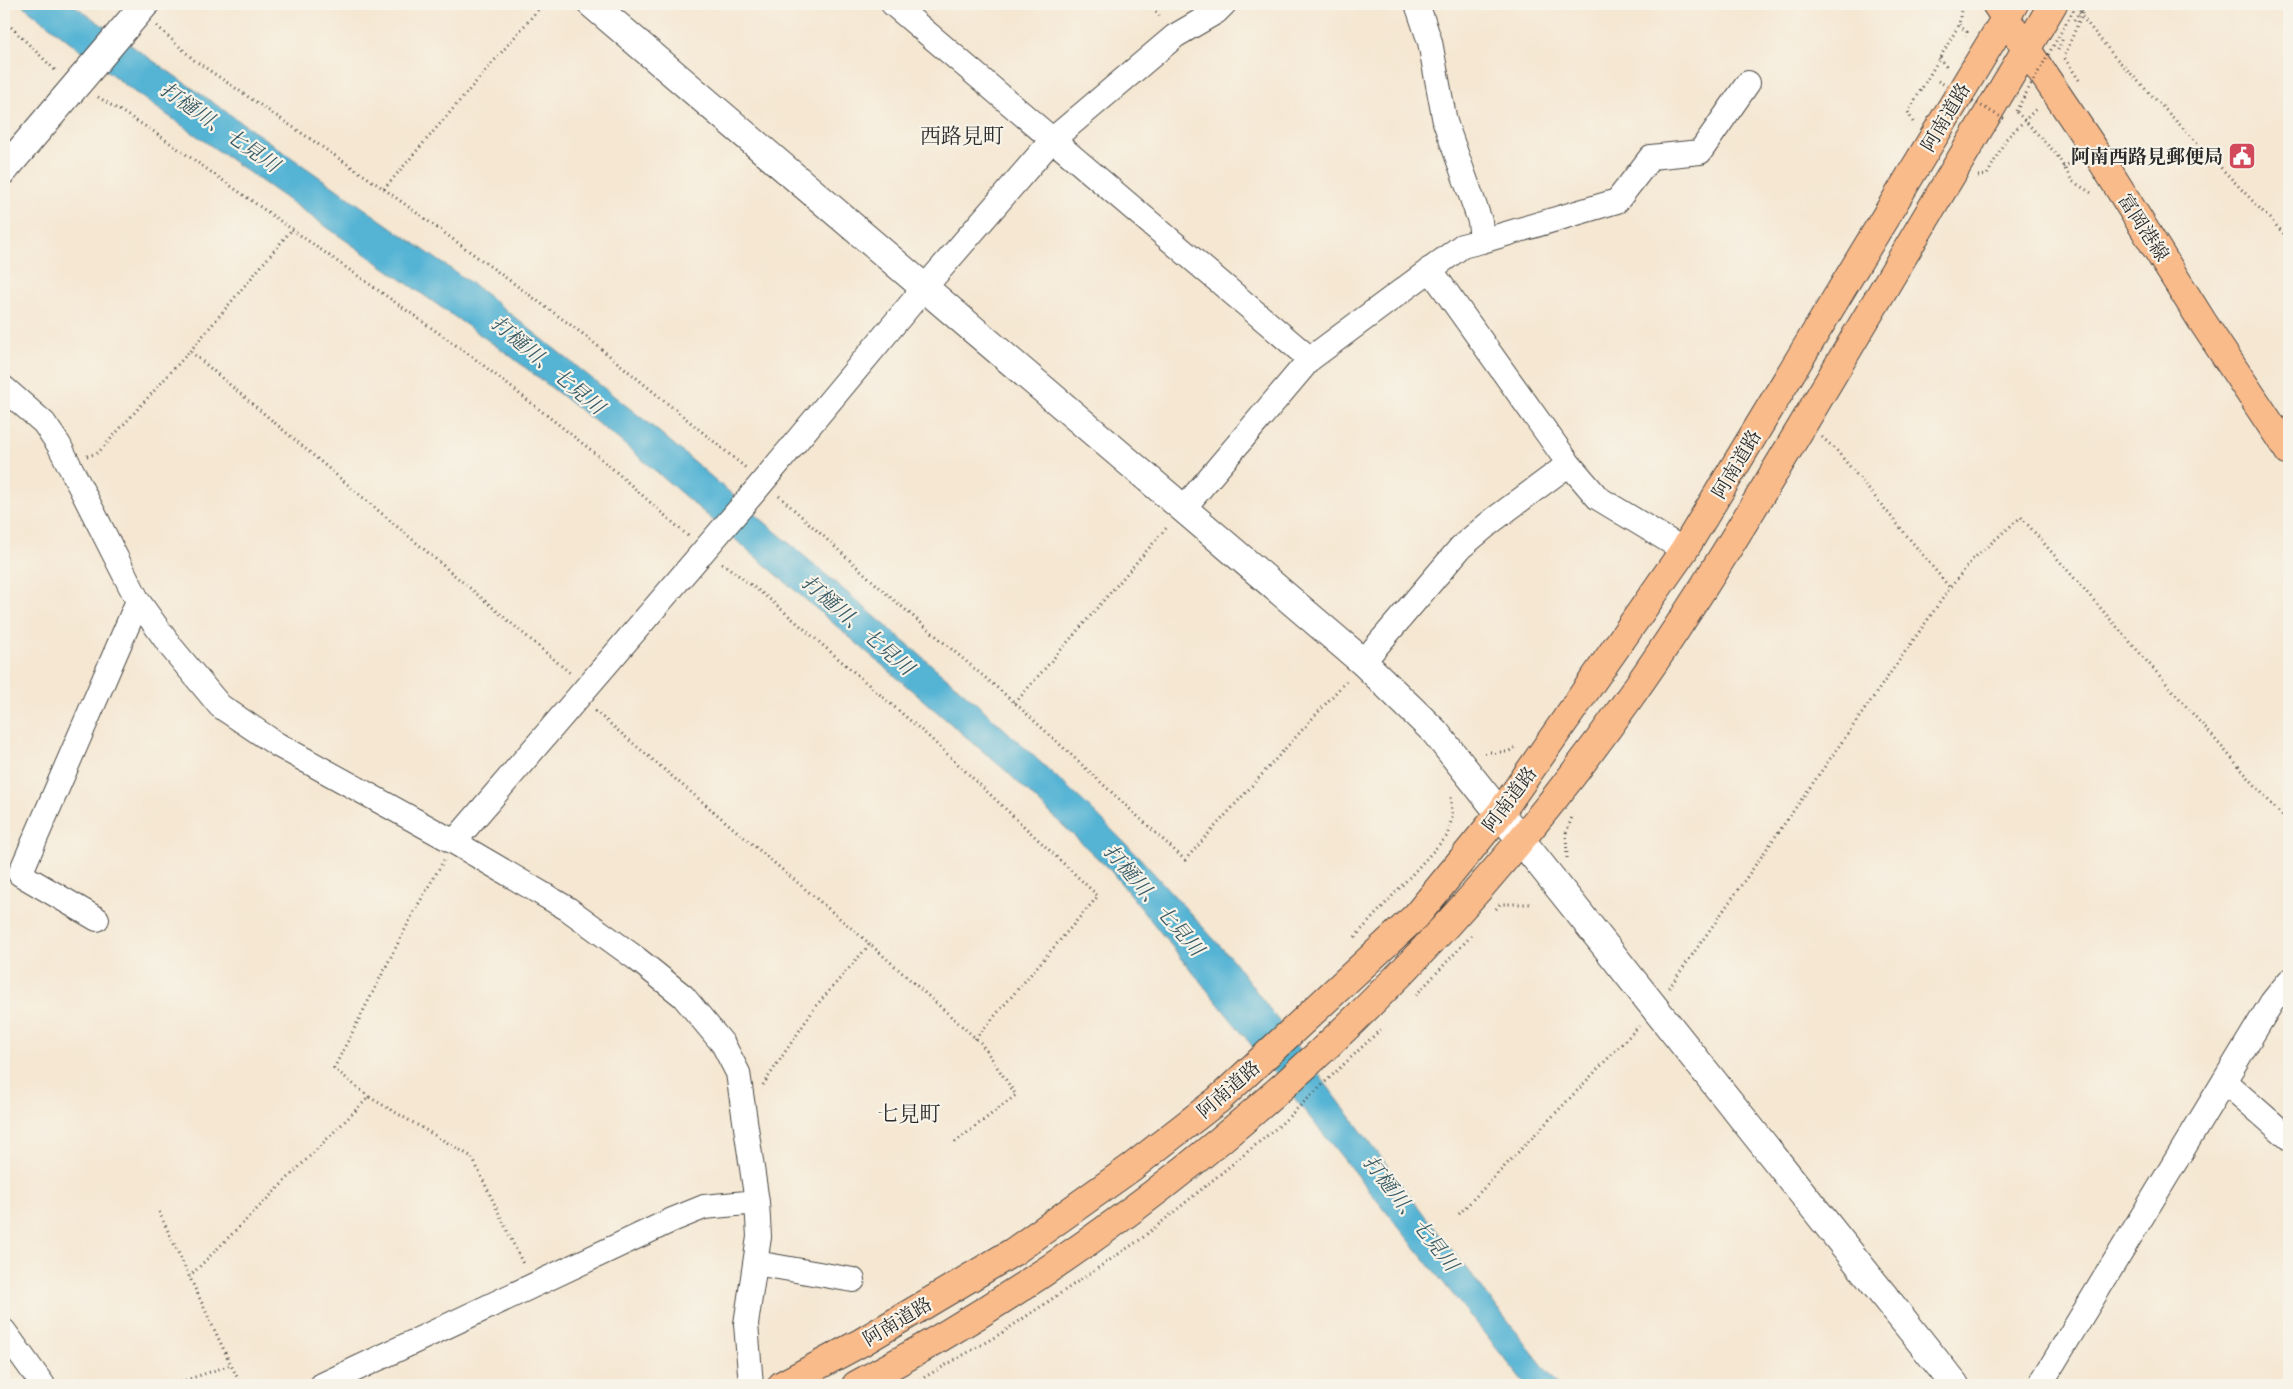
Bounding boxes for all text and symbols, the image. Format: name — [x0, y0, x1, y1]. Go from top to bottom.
water label: 打樋川、七見川 — [155, 75, 288, 180]
street label: 阿南道路 — [1913, 77, 1977, 157]
district label: 西路見町 — [920, 120, 1004, 151]
public building icon: 阿南西路見郵便局 — [2227, 141, 2257, 171]
place label: 阿南西路見郵便局 — [2071, 142, 2223, 170]
street label: 富岡港線 — [2112, 187, 2176, 267]
water label: 打樋川、七見川 — [485, 309, 613, 422]
street label: 阿南道路 — [1704, 424, 1768, 504]
water label: 打樋川、七見川 — [796, 568, 922, 683]
street label: 阿南道路 — [1475, 760, 1543, 838]
water label: 打樋川、七見川 — [1098, 837, 1213, 964]
street label: 阿南道路 — [1190, 1053, 1266, 1125]
district label: 七見町 — [878, 1098, 941, 1129]
water label: 打樋川、七見川 — [1357, 1149, 1467, 1278]
street label: 阿南道路 — [857, 1289, 937, 1353]

